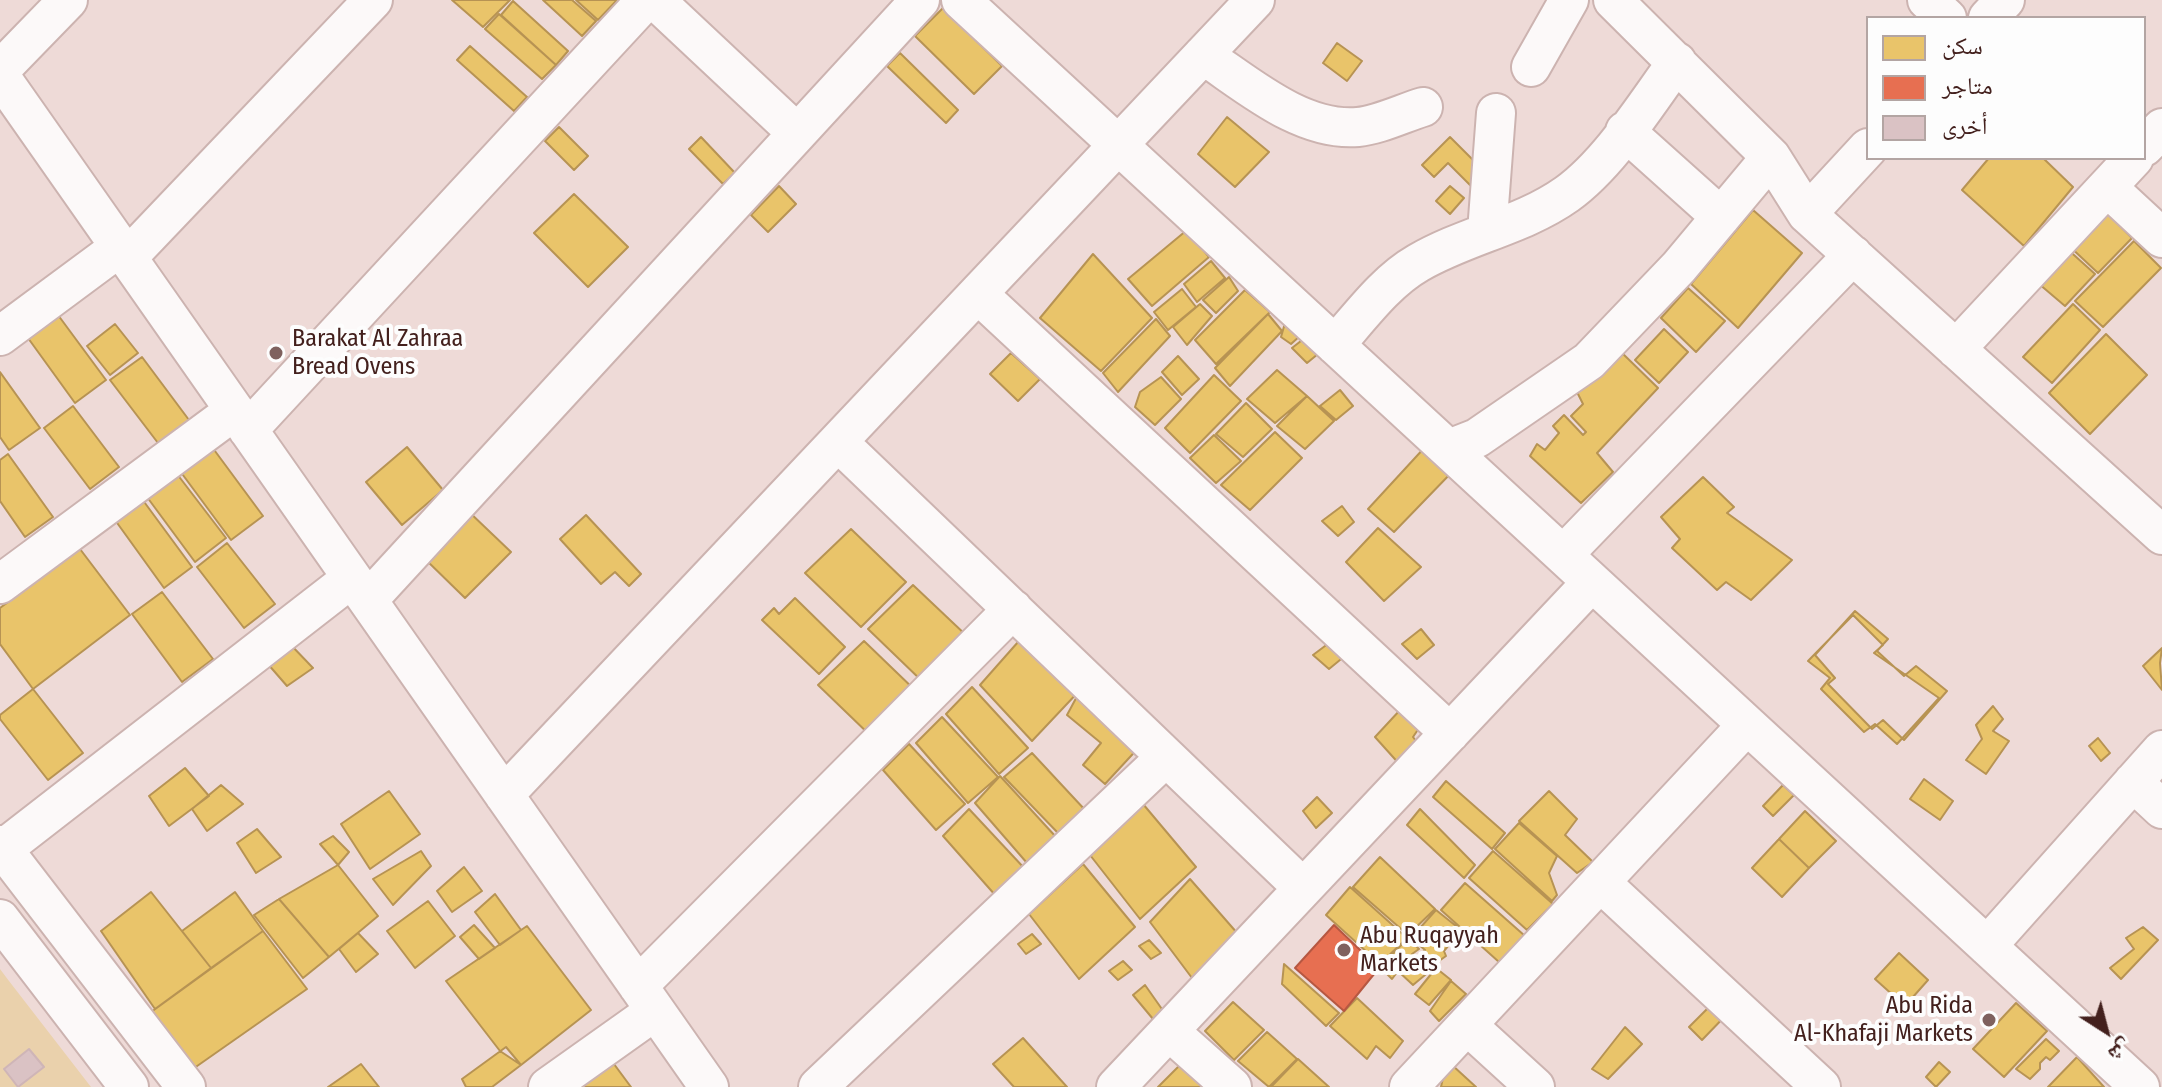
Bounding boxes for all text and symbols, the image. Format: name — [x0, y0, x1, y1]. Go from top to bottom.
legend — [1866, 16, 2146, 160]
text: سكن — [1942, 32, 1983, 60]
text: متاجر — [1942, 72, 1993, 100]
text: أخرى — [1942, 112, 1988, 140]
place label: Barakat Al Zahraa Bread Ovens — [292, 325, 463, 381]
marker: Barakat Al Zahraa Bread Ovens — [267, 344, 285, 362]
place label: Abu Ruqayyah Markets — [1360, 922, 1499, 978]
marker: Abu Ruqayyah Markets — [1335, 941, 1353, 959]
north arrow — [2066, 991, 2146, 1071]
place label: Abu Rida Al-Khafaji Markets — [1794, 992, 1973, 1048]
marker: Abu Rida Al-Khafaji Markets — [1980, 1011, 1998, 1029]
text: ش — [2103, 1033, 2138, 1069]

